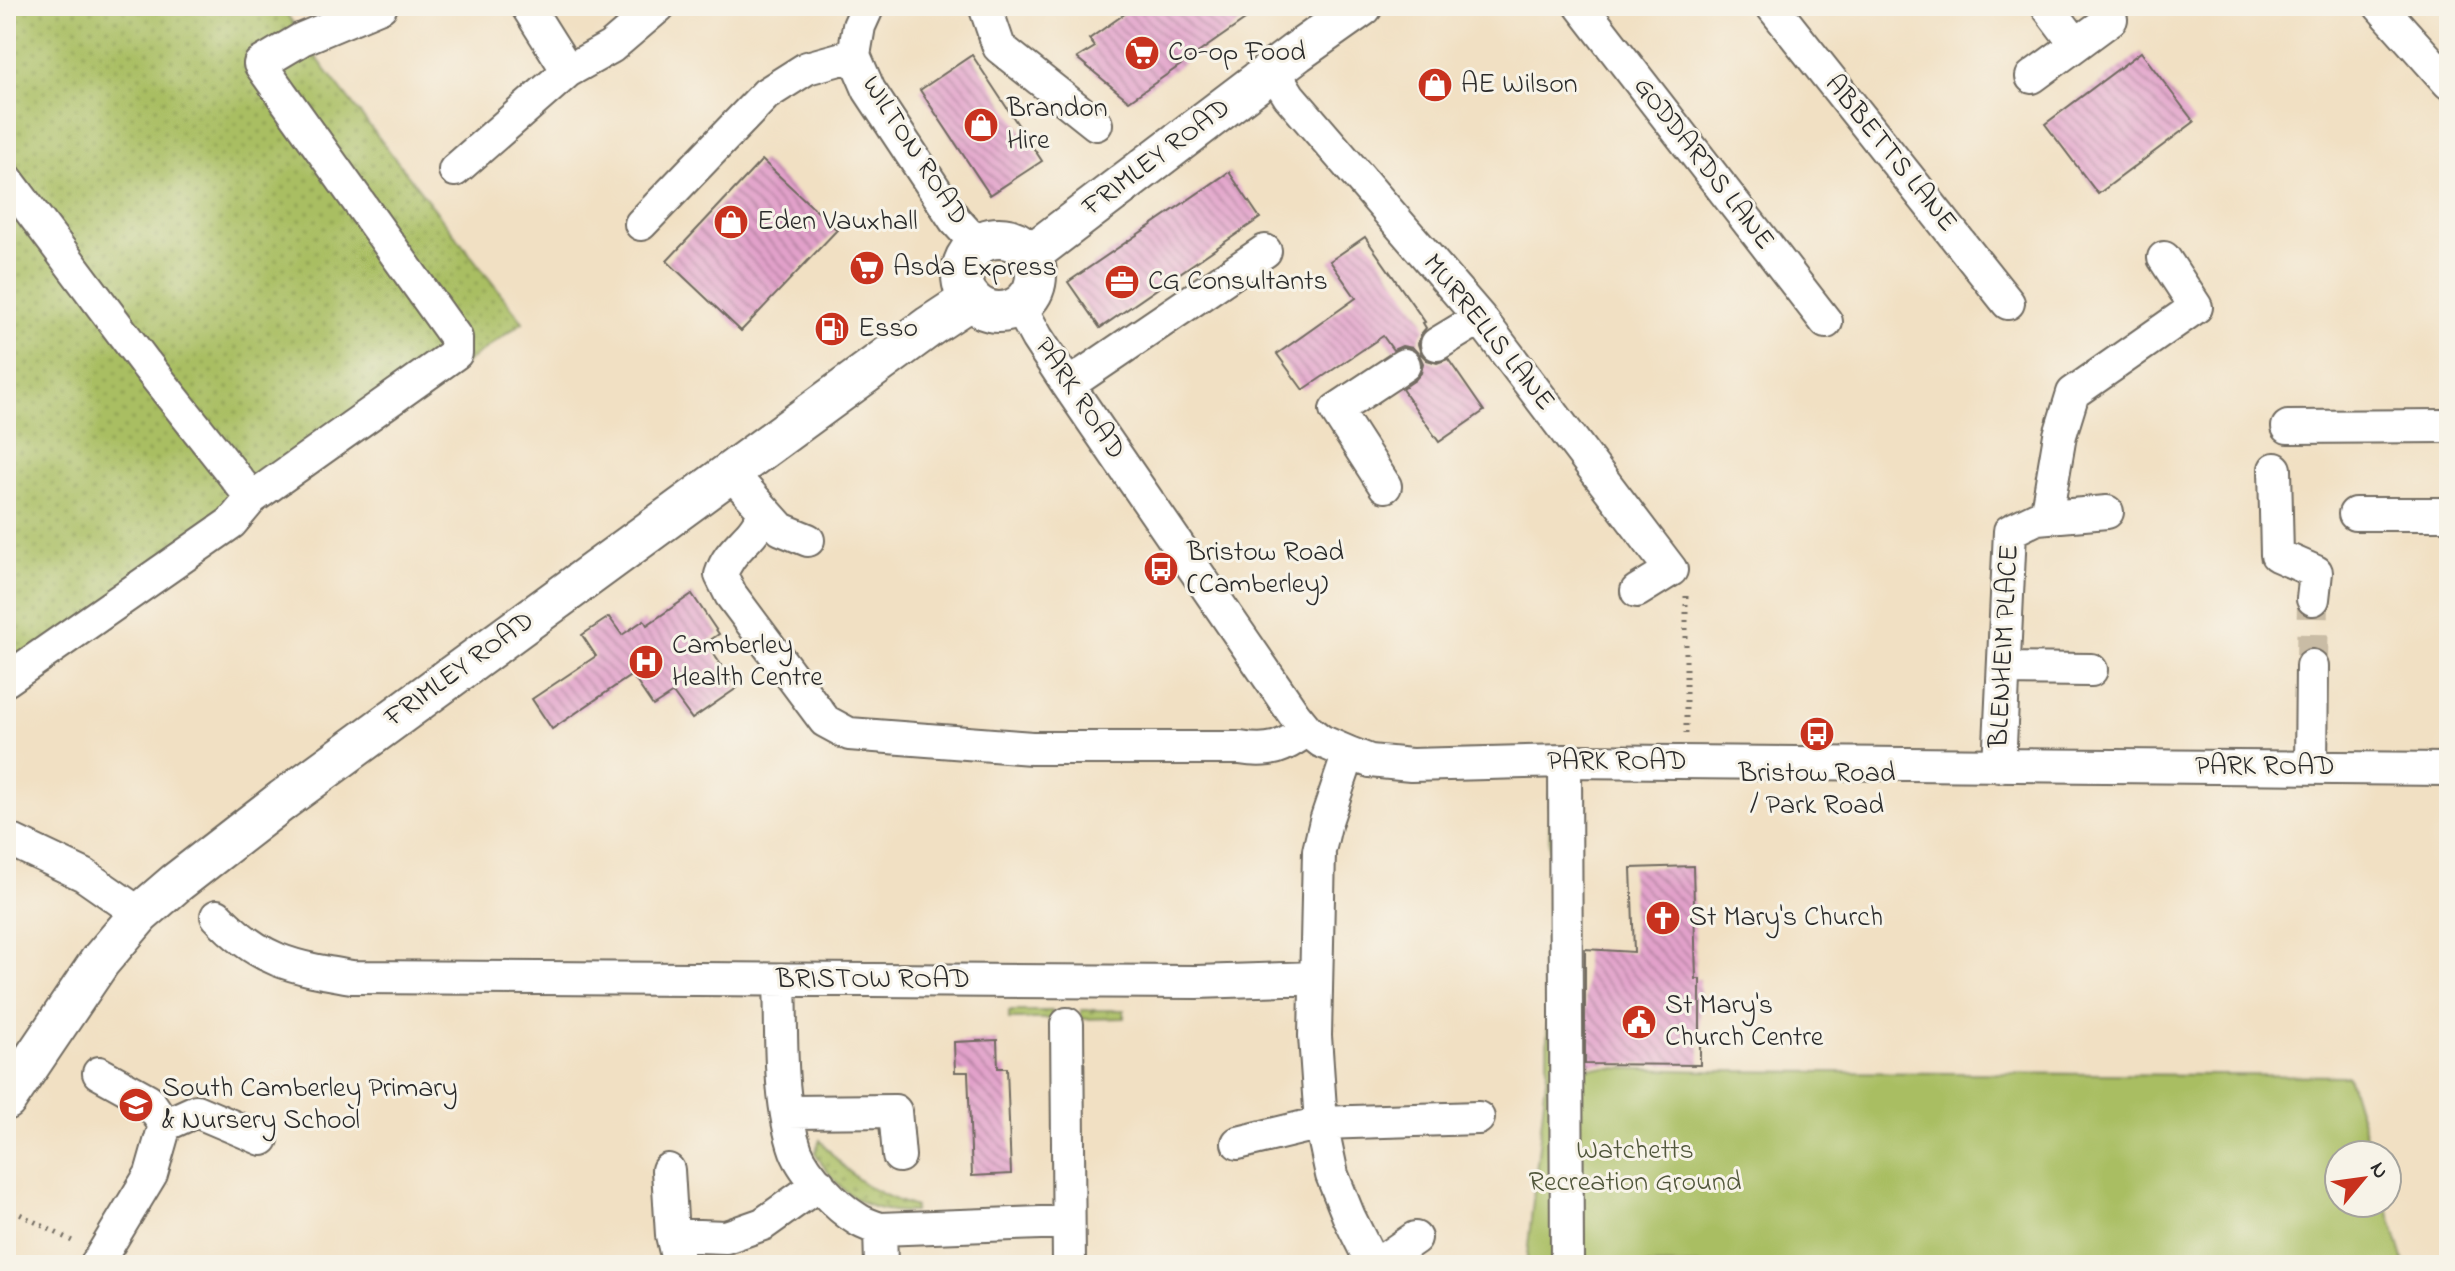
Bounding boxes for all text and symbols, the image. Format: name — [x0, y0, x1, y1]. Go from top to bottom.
place label: Co-op Food — [1168, 33, 1306, 74]
supermarket icon: Co-op Food — [1123, 34, 1161, 72]
place label: AE Wilson — [1461, 65, 1578, 106]
shop icon: AE Wilson — [1416, 66, 1454, 104]
street label: ABBETTS LANE — [1814, 66, 1966, 242]
street label: WILTON ROAD — [850, 68, 978, 234]
street label: GODDARDS LANE — [1622, 69, 1784, 259]
place label: Brandon Hire — [1006, 89, 1108, 162]
street label: FRIMLEY ROAD — [1073, 89, 1240, 228]
shop icon: Brandon Hire — [962, 106, 1000, 144]
place label: Eden Vauxhall — [757, 202, 918, 243]
shop icon: Eden Vauxhall — [712, 203, 750, 241]
street label: MURRELLS LANE — [1412, 246, 1564, 420]
place label: Asda Express — [893, 248, 1057, 289]
supermarket icon: Asda Express — [848, 249, 886, 287]
place label: CG Consultants — [1148, 262, 1328, 303]
office icon: CG Consultants — [1103, 263, 1141, 301]
place label: Esso — [858, 309, 918, 350]
fuel station icon: Esso — [813, 310, 851, 348]
street label: PARK ROAD — [1023, 330, 1135, 468]
place label: Bristow Road (Camberley) — [1186, 533, 1344, 606]
street label: BLENHEIM PLACE — [1979, 543, 2031, 750]
bus stop icon: Bristow Road (Camberley) — [1142, 550, 1180, 588]
street label: FRIMLEY ROAD — [376, 602, 543, 739]
place label: Camberley Health Centre — [672, 626, 823, 699]
hospital icon: Camberley Health Centre — [627, 643, 665, 681]
bus stop icon: Bristow Road / Park Road — [1798, 715, 1836, 753]
street label: PARK ROAD — [1547, 742, 1687, 783]
street label: PARK ROAD — [2195, 747, 2335, 788]
place label: Bristow Road / Park Road — [1737, 754, 1896, 827]
place label: St Mary's Church — [1689, 898, 1883, 939]
church icon: St Mary's Church — [1644, 899, 1682, 937]
street label: BRISTOW ROAD — [775, 960, 970, 1001]
place label: St Mary's Church Centre — [1665, 986, 1824, 1059]
public building icon: St Mary's Church Centre — [1620, 1003, 1658, 1041]
place label: South Camberley Primary & Nursery School — [162, 1069, 458, 1142]
school or university icon: South Camberley Primary & Nursery School — [117, 1086, 155, 1124]
park label: Watchetts Recreation Ground — [1529, 1131, 1742, 1204]
north arrow — [2323, 1139, 2403, 1219]
text: N — [2360, 1157, 2395, 1185]

